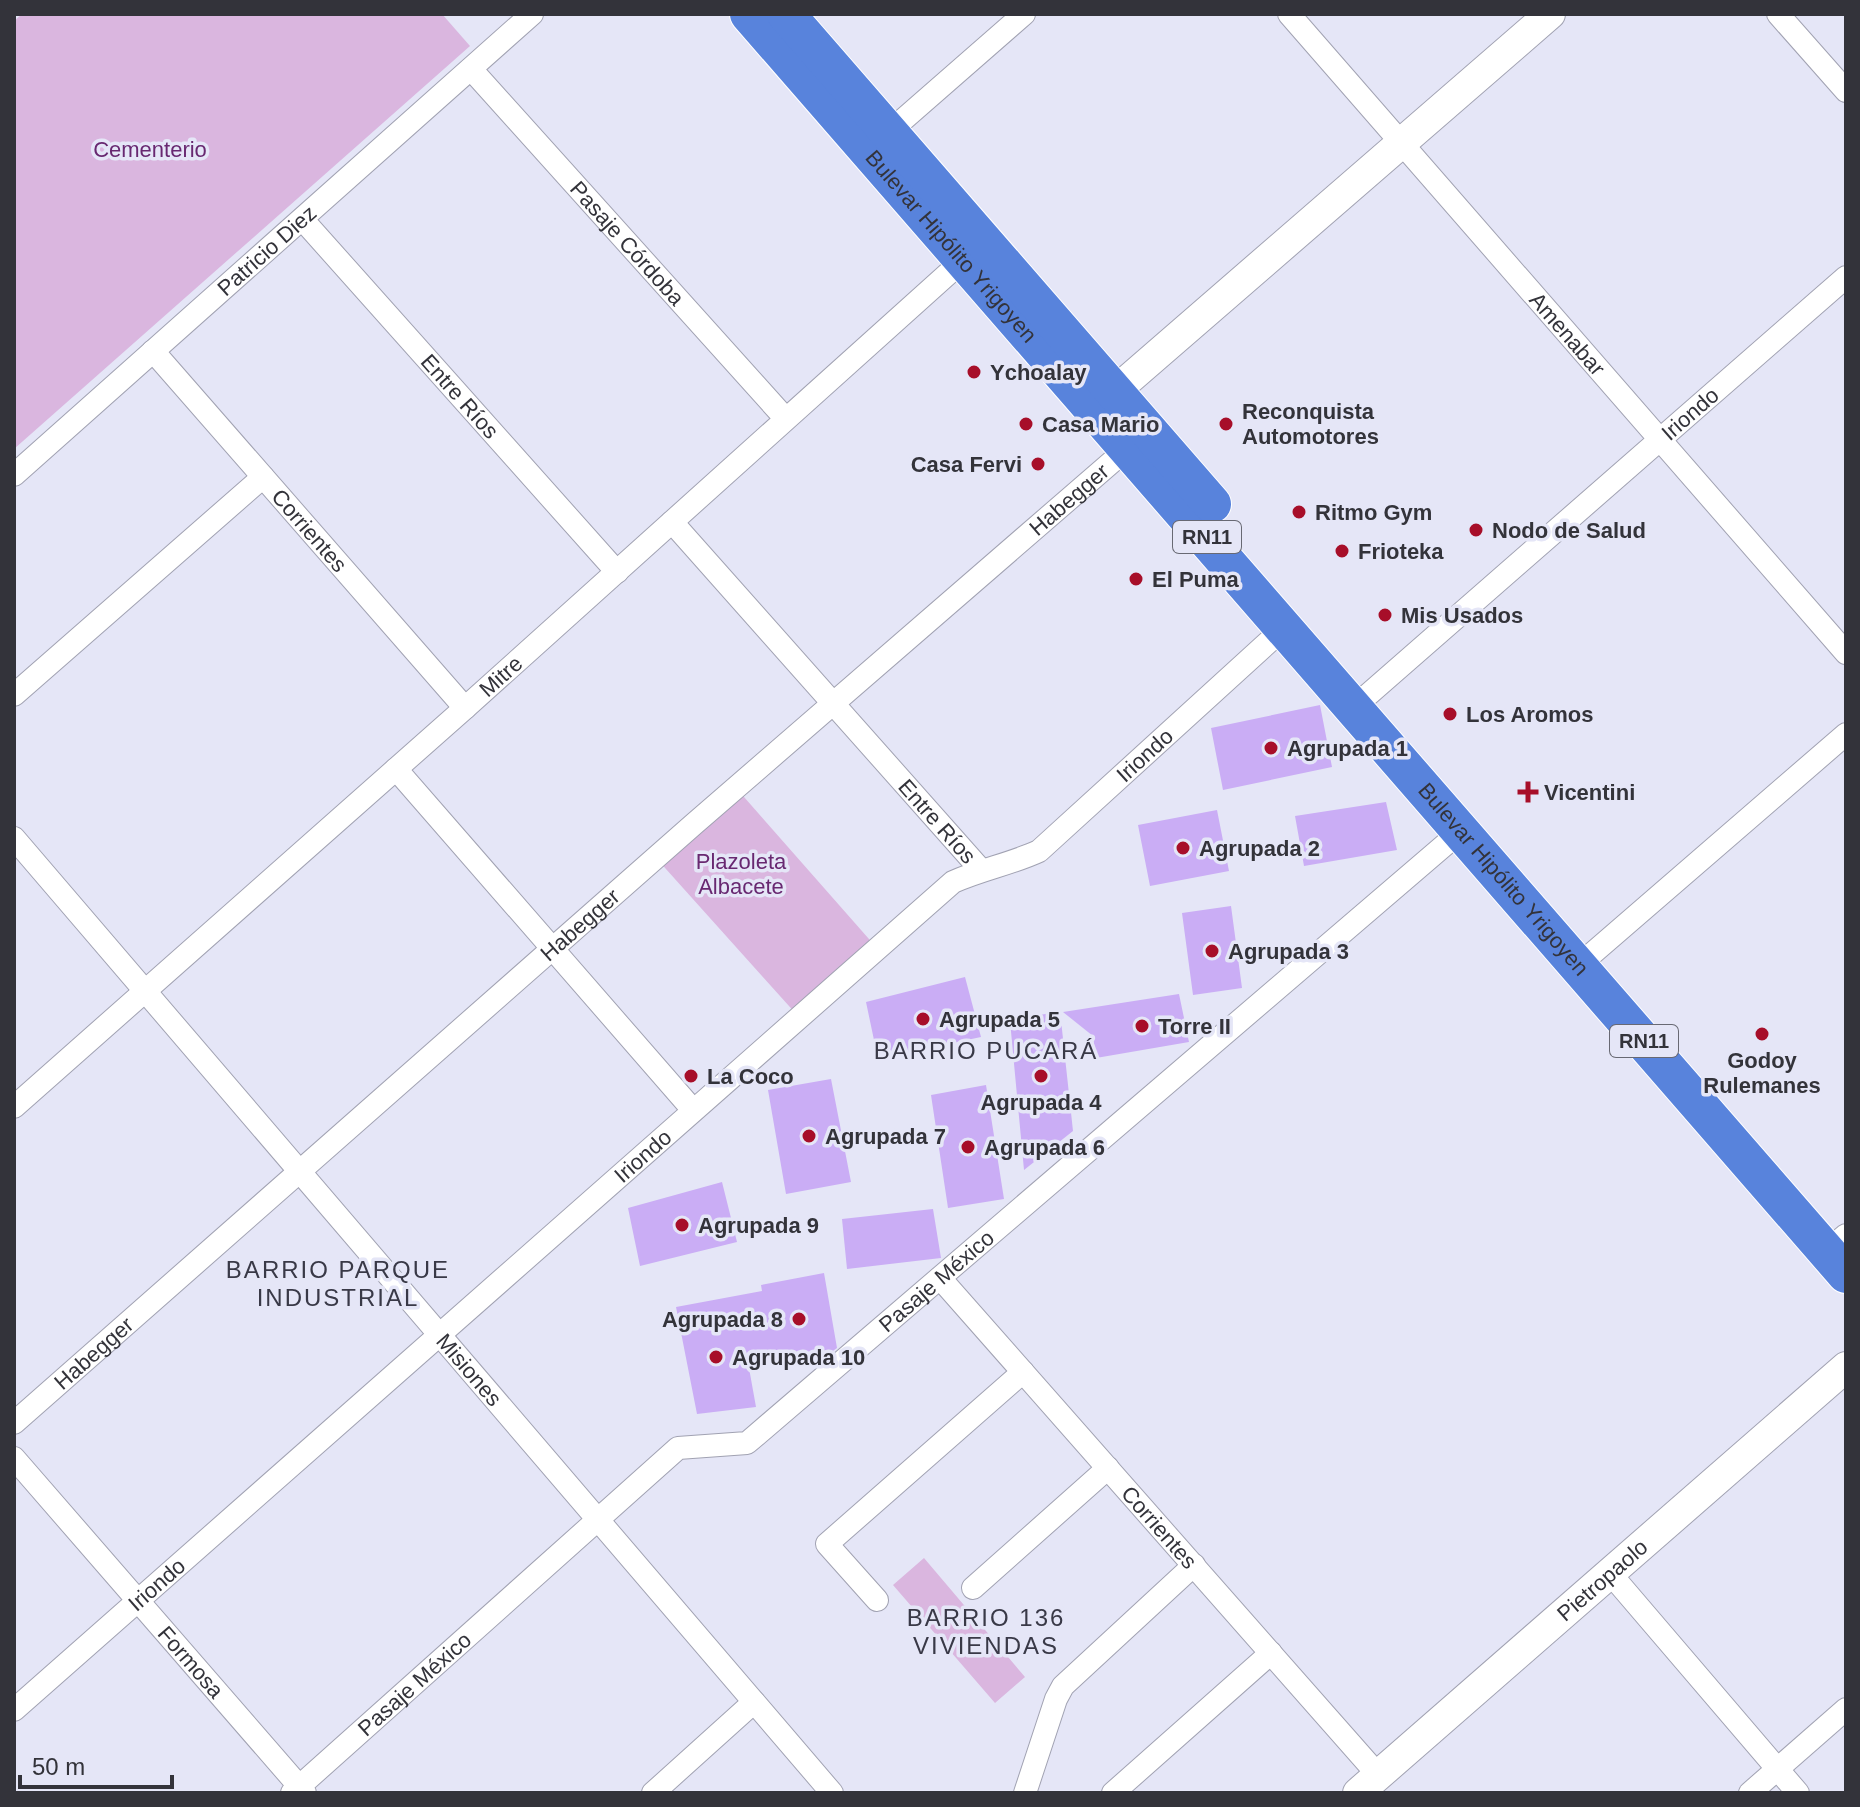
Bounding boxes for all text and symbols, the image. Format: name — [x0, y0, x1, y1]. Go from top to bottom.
park label: Cementerio — [93, 137, 207, 162]
street label: Bulevar Hipólito Yrigoyen — [861, 145, 1042, 347]
street label: Pasaje Córdoba — [565, 176, 690, 311]
street label: Patricio Diez — [212, 200, 321, 301]
street label: Amenabar — [1525, 287, 1610, 380]
street label: Entre Ríos — [416, 349, 504, 443]
place label: Ychoalay — [990, 360, 1087, 385]
marker: Ychoalay — [965, 363, 983, 381]
street label: Iriondo — [1656, 382, 1723, 445]
place label: Reconquista Automotores — [1242, 399, 1379, 449]
place label: Casa Mario — [1042, 412, 1159, 437]
marker: Casa Mario — [1017, 415, 1035, 433]
marker: Reconquista Automotores — [1217, 415, 1235, 433]
place label: Casa Fervi — [911, 452, 1022, 477]
marker: Casa Fervi — [1029, 455, 1047, 473]
street label: Habegger — [1024, 458, 1113, 540]
street label: Corrientes — [267, 484, 352, 577]
place label: Ritmo Gym — [1315, 500, 1432, 525]
marker: Ritmo Gym — [1290, 503, 1308, 521]
place label: Nodo de Salud — [1492, 518, 1646, 543]
road number: RN11 — [1173, 521, 1241, 553]
marker: Nodo de Salud — [1467, 521, 1485, 539]
place label: Frioteka — [1358, 539, 1444, 564]
marker: Frioteka — [1333, 542, 1351, 560]
place label: El Puma — [1152, 567, 1240, 592]
marker: El Puma — [1127, 570, 1145, 588]
place label: Mis Usados — [1401, 603, 1523, 628]
marker: Mis Usados — [1376, 606, 1394, 624]
street label: Mitre — [474, 650, 527, 702]
place label: Los Aromos — [1466, 702, 1594, 727]
marker: Los Aromos — [1441, 705, 1459, 723]
street label: Iriondo — [1111, 723, 1178, 787]
place label: Agrupada 1 — [1287, 736, 1408, 761]
marker: Agrupada 1 — [1262, 739, 1280, 757]
street label: Entre Ríos — [894, 774, 981, 868]
street label: Bulevar Hipólito Yrigoyen — [1414, 778, 1594, 980]
place label: Vicentini — [1544, 780, 1635, 805]
marker: Vicentini — [1519, 783, 1537, 801]
place label: Agrupada 2 — [1199, 836, 1320, 861]
marker: Agrupada 2 — [1174, 839, 1192, 857]
park label: Plazoleta Albacete — [696, 849, 787, 899]
street label: Habegger — [535, 883, 624, 966]
place label: Agrupada 3 — [1228, 939, 1349, 964]
marker: Agrupada 3 — [1203, 942, 1221, 960]
place label: Agrupada 5 — [939, 1007, 1060, 1032]
marker: Agrupada 5 — [914, 1010, 932, 1028]
place label: Torre II — [1158, 1014, 1231, 1039]
marker: Torre II — [1133, 1017, 1151, 1035]
road number: RN11 — [1610, 1025, 1678, 1057]
marker: Godoy Rulemanes — [1753, 1025, 1771, 1043]
district label: BARRIO PUCARÁ — [874, 1037, 1098, 1064]
place label: Godoy Rulemanes — [1703, 1048, 1821, 1098]
place label: La Coco — [707, 1064, 794, 1089]
marker: La Coco — [682, 1067, 700, 1085]
marker: Agrupada 4 — [1032, 1067, 1050, 1085]
place label: Agrupada 4 — [980, 1090, 1102, 1115]
street label: Iriondo — [609, 1124, 676, 1187]
place label: Agrupada 7 — [825, 1124, 946, 1149]
marker: Agrupada 7 — [800, 1127, 818, 1145]
place label: Agrupada 6 — [984, 1135, 1105, 1160]
marker: Agrupada 6 — [959, 1138, 977, 1156]
place label: Agrupada 9 — [698, 1213, 819, 1238]
marker: Agrupada 9 — [673, 1216, 691, 1234]
street label: Pasaje México — [874, 1225, 999, 1337]
district label: BARRIO PARQUE INDUSTRIAL — [226, 1256, 450, 1311]
place label: Agrupada 8 — [662, 1307, 783, 1332]
marker: Agrupada 8 — [790, 1310, 808, 1328]
street label: Habegger — [49, 1312, 138, 1394]
street label: Misiones — [432, 1329, 507, 1411]
place label: Agrupada 10 — [732, 1345, 865, 1370]
marker: Agrupada 10 — [707, 1348, 725, 1366]
street label: Corrientes — [1117, 1481, 1202, 1573]
street label: Pietropaolo — [1552, 1534, 1652, 1626]
street label: Iriondo — [123, 1553, 190, 1616]
district label: BARRIO 136 VIVIENDAS — [907, 1604, 1065, 1659]
street label: Formosa — [153, 1621, 229, 1703]
street label: Pasaje México — [353, 1627, 476, 1741]
scale bar — [20, 1739, 172, 1789]
text: 50 m — [32, 1753, 85, 1780]

